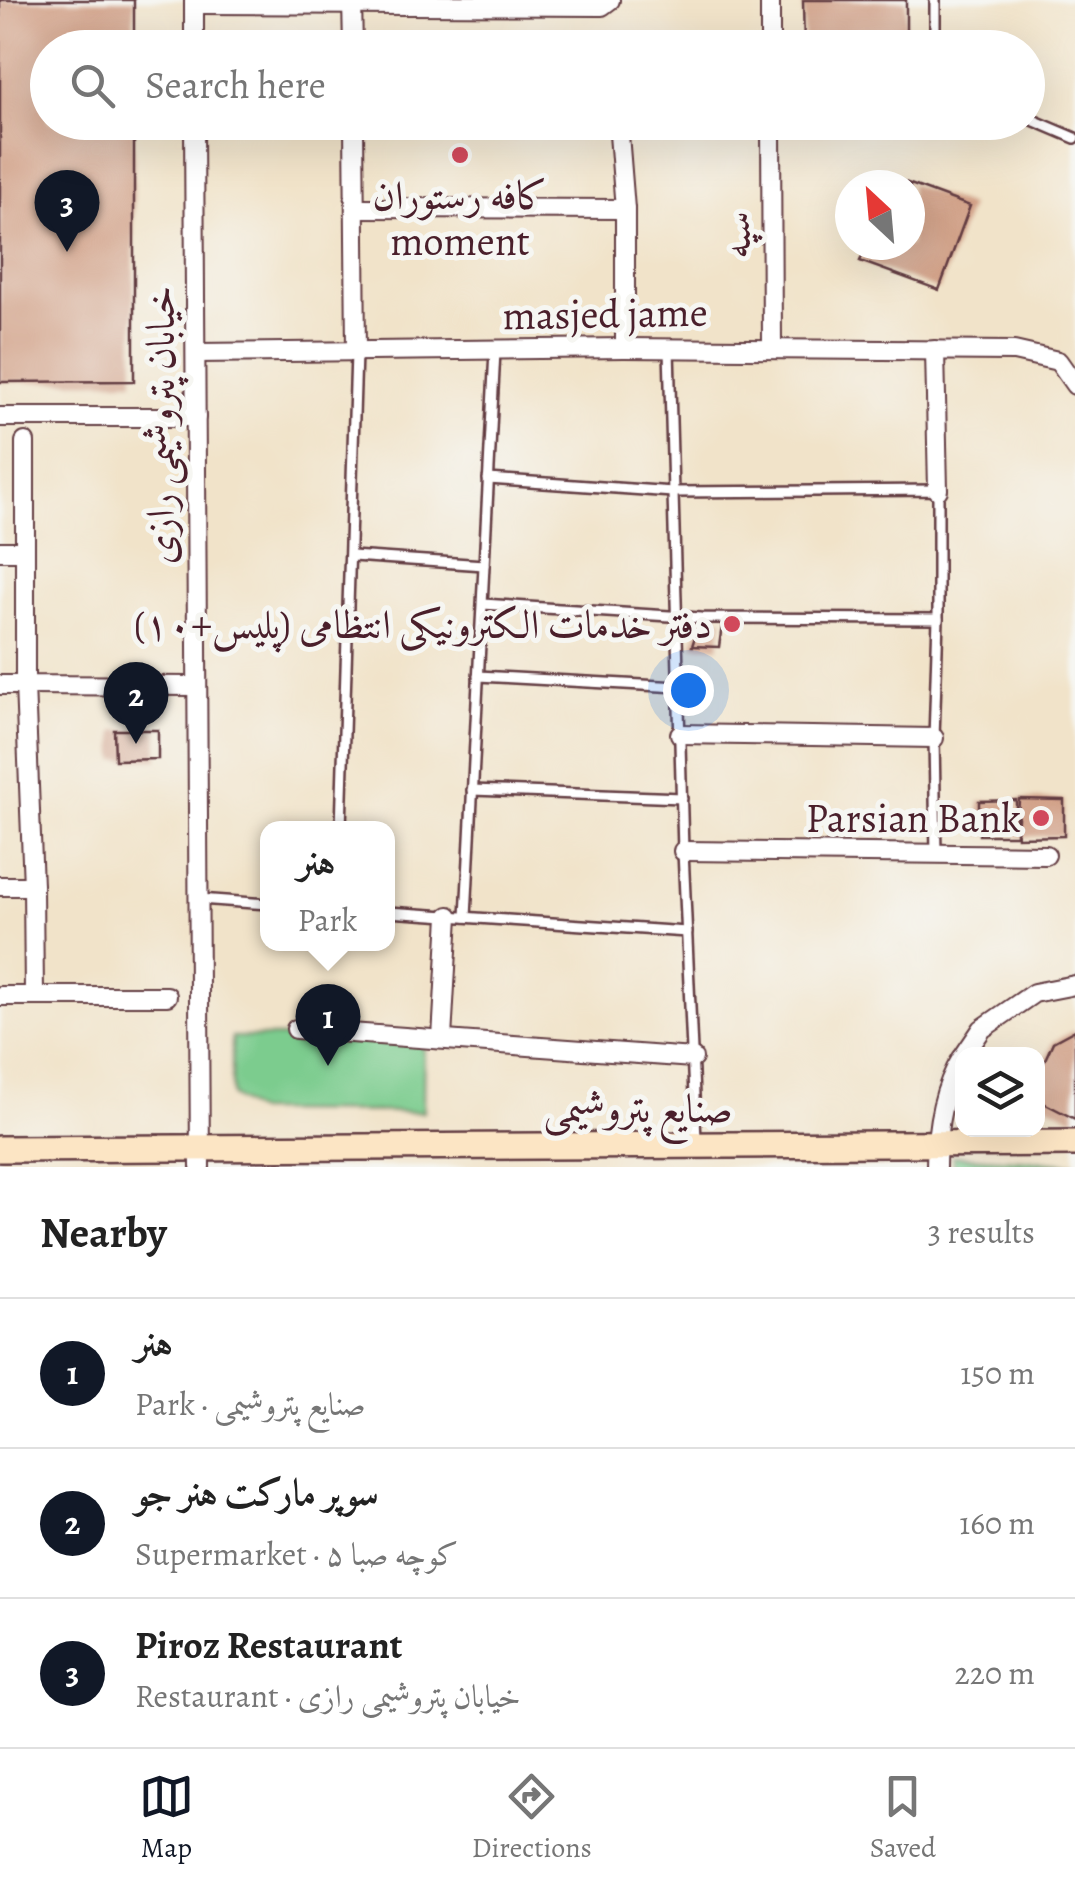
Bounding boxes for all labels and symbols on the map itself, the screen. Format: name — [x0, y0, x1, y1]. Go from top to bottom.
marker: کافه رستوران moment — [449, 144, 471, 166]
place label: کافه رستوران moment — [372, 168, 548, 269]
pin: 3 — [34, 170, 100, 252]
north arrow — [835, 170, 925, 260]
street label: سپه — [709, 211, 764, 259]
street label: خیابان پتروشیمی رازی — [133, 285, 189, 565]
street label: masjed jame — [502, 285, 708, 343]
place label: دفتر خدمات الکترونیکی انتظامی (پلیس+۱۰) — [134, 597, 712, 653]
marker: دفتر خدمات الکترونیکی انتظامی (پلیس+۱۰) — [721, 613, 743, 635]
pin: 2 — [104, 662, 168, 744]
your location — [663, 665, 714, 716]
place label: Parsian Bank — [806, 791, 1021, 846]
marker: Parsian Bank — [1030, 807, 1052, 829]
pin: 1 — [296, 984, 360, 1066]
street label: صنایع پتروشیمی — [543, 1081, 733, 1144]

